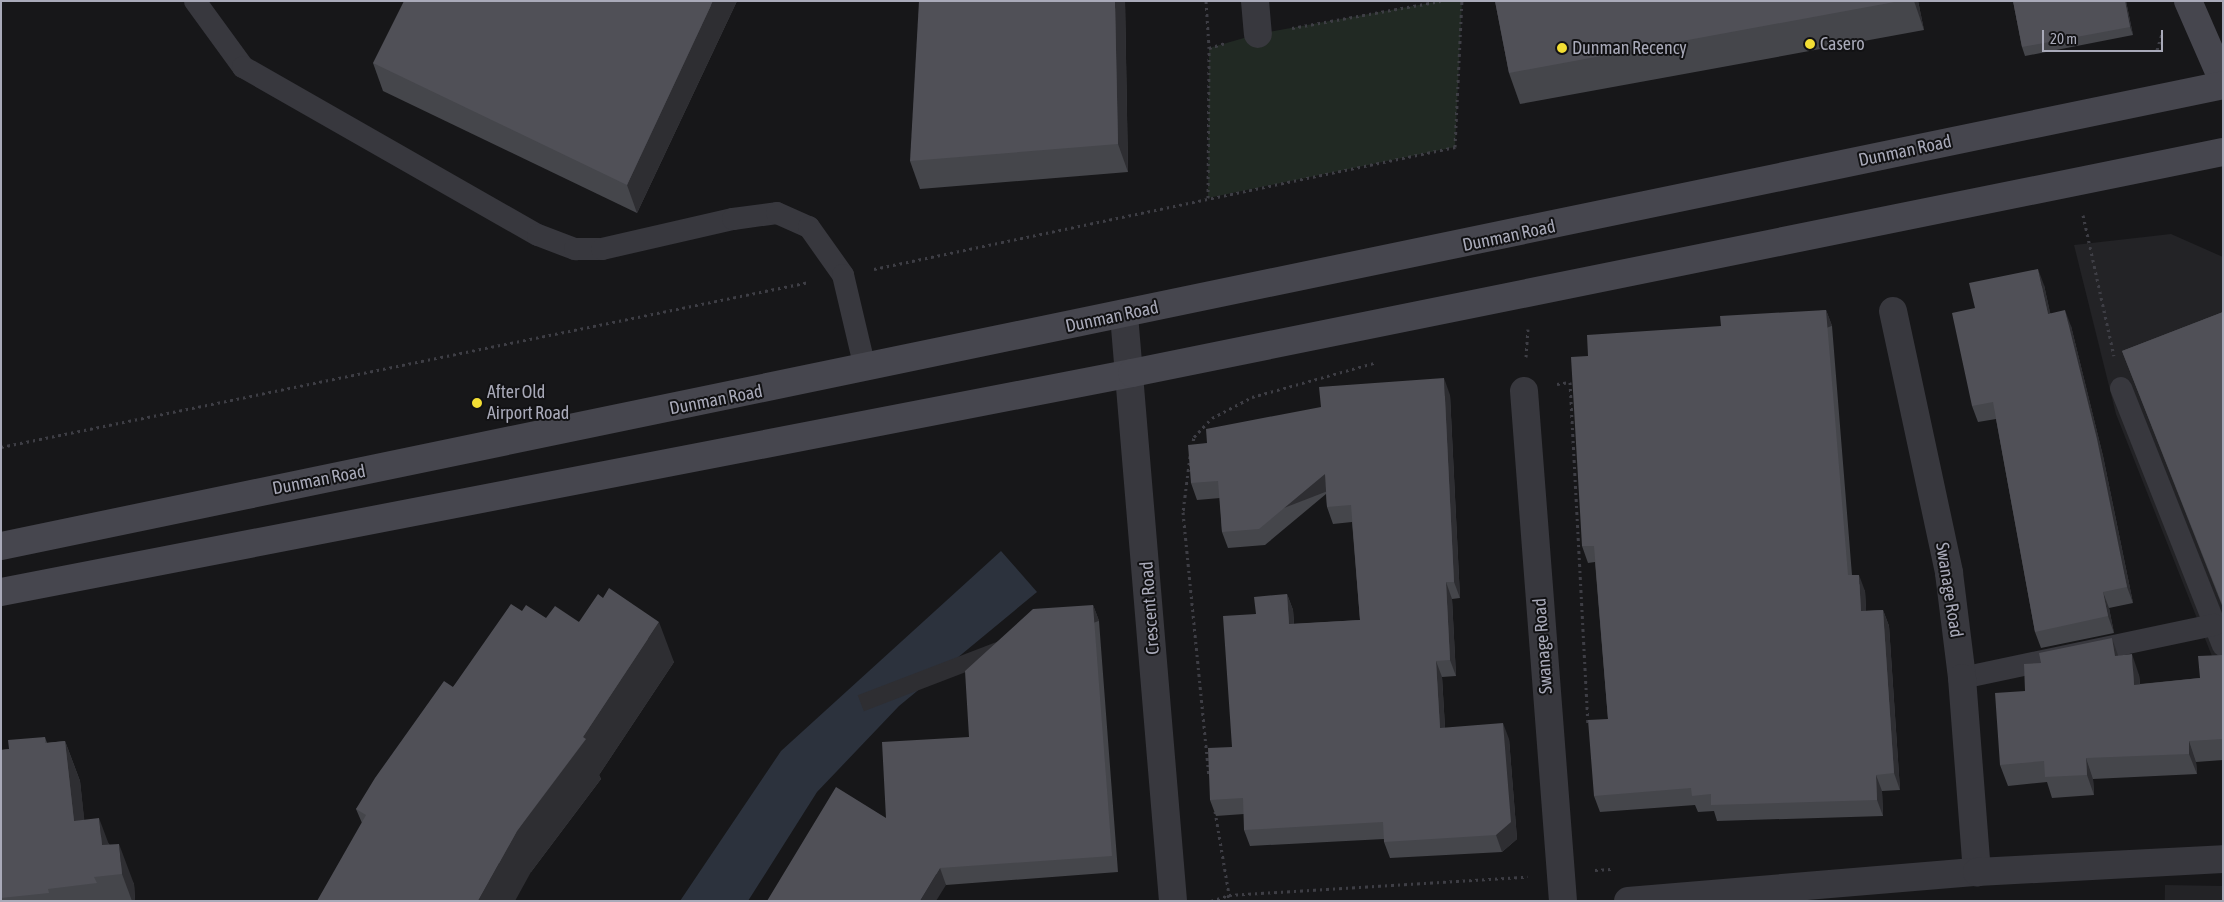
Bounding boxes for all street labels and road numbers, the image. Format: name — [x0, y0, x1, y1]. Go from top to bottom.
street label: Dunman Road — [1857, 131, 1953, 171]
street label: Dunman Road — [1461, 216, 1557, 256]
street label: Dunman Road — [1064, 297, 1160, 337]
street label: Dunman Road — [668, 380, 764, 420]
street label: Dunman Road — [271, 460, 367, 500]
street label: Swanage Road — [1931, 541, 1967, 639]
street label: Crescent Road — [1136, 561, 1164, 655]
street label: Swanage Road — [1529, 597, 1557, 695]

